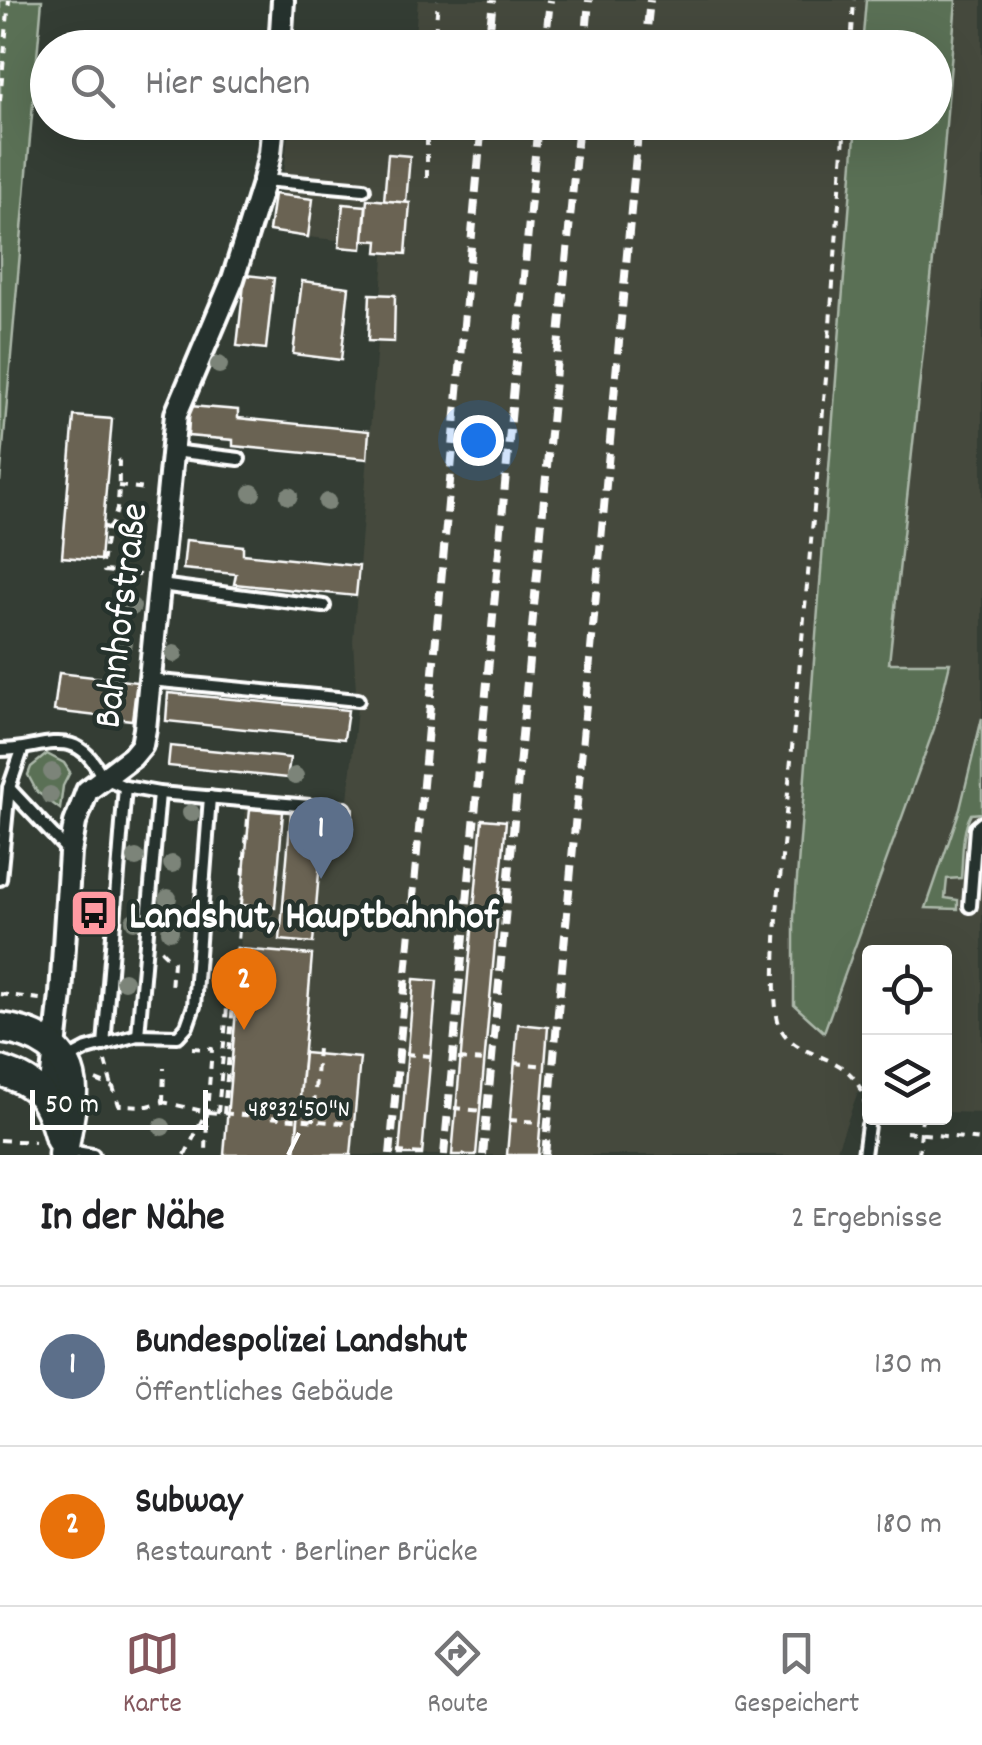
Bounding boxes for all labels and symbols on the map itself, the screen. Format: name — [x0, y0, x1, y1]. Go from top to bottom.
your location — [453, 415, 504, 466]
street label: Bahnhofstraße — [82, 500, 167, 732]
pin: 1 — [288, 796, 354, 879]
bus stop icon: Landshut, Hauptbahnhof — [68, 887, 120, 939]
place label: Landshut, Hauptbahnhof — [129, 891, 500, 948]
pin: 2 — [212, 948, 276, 1030]
scale bar — [30, 1085, 208, 1130]
text: 48°32'50"N — [248, 1093, 350, 1129]

